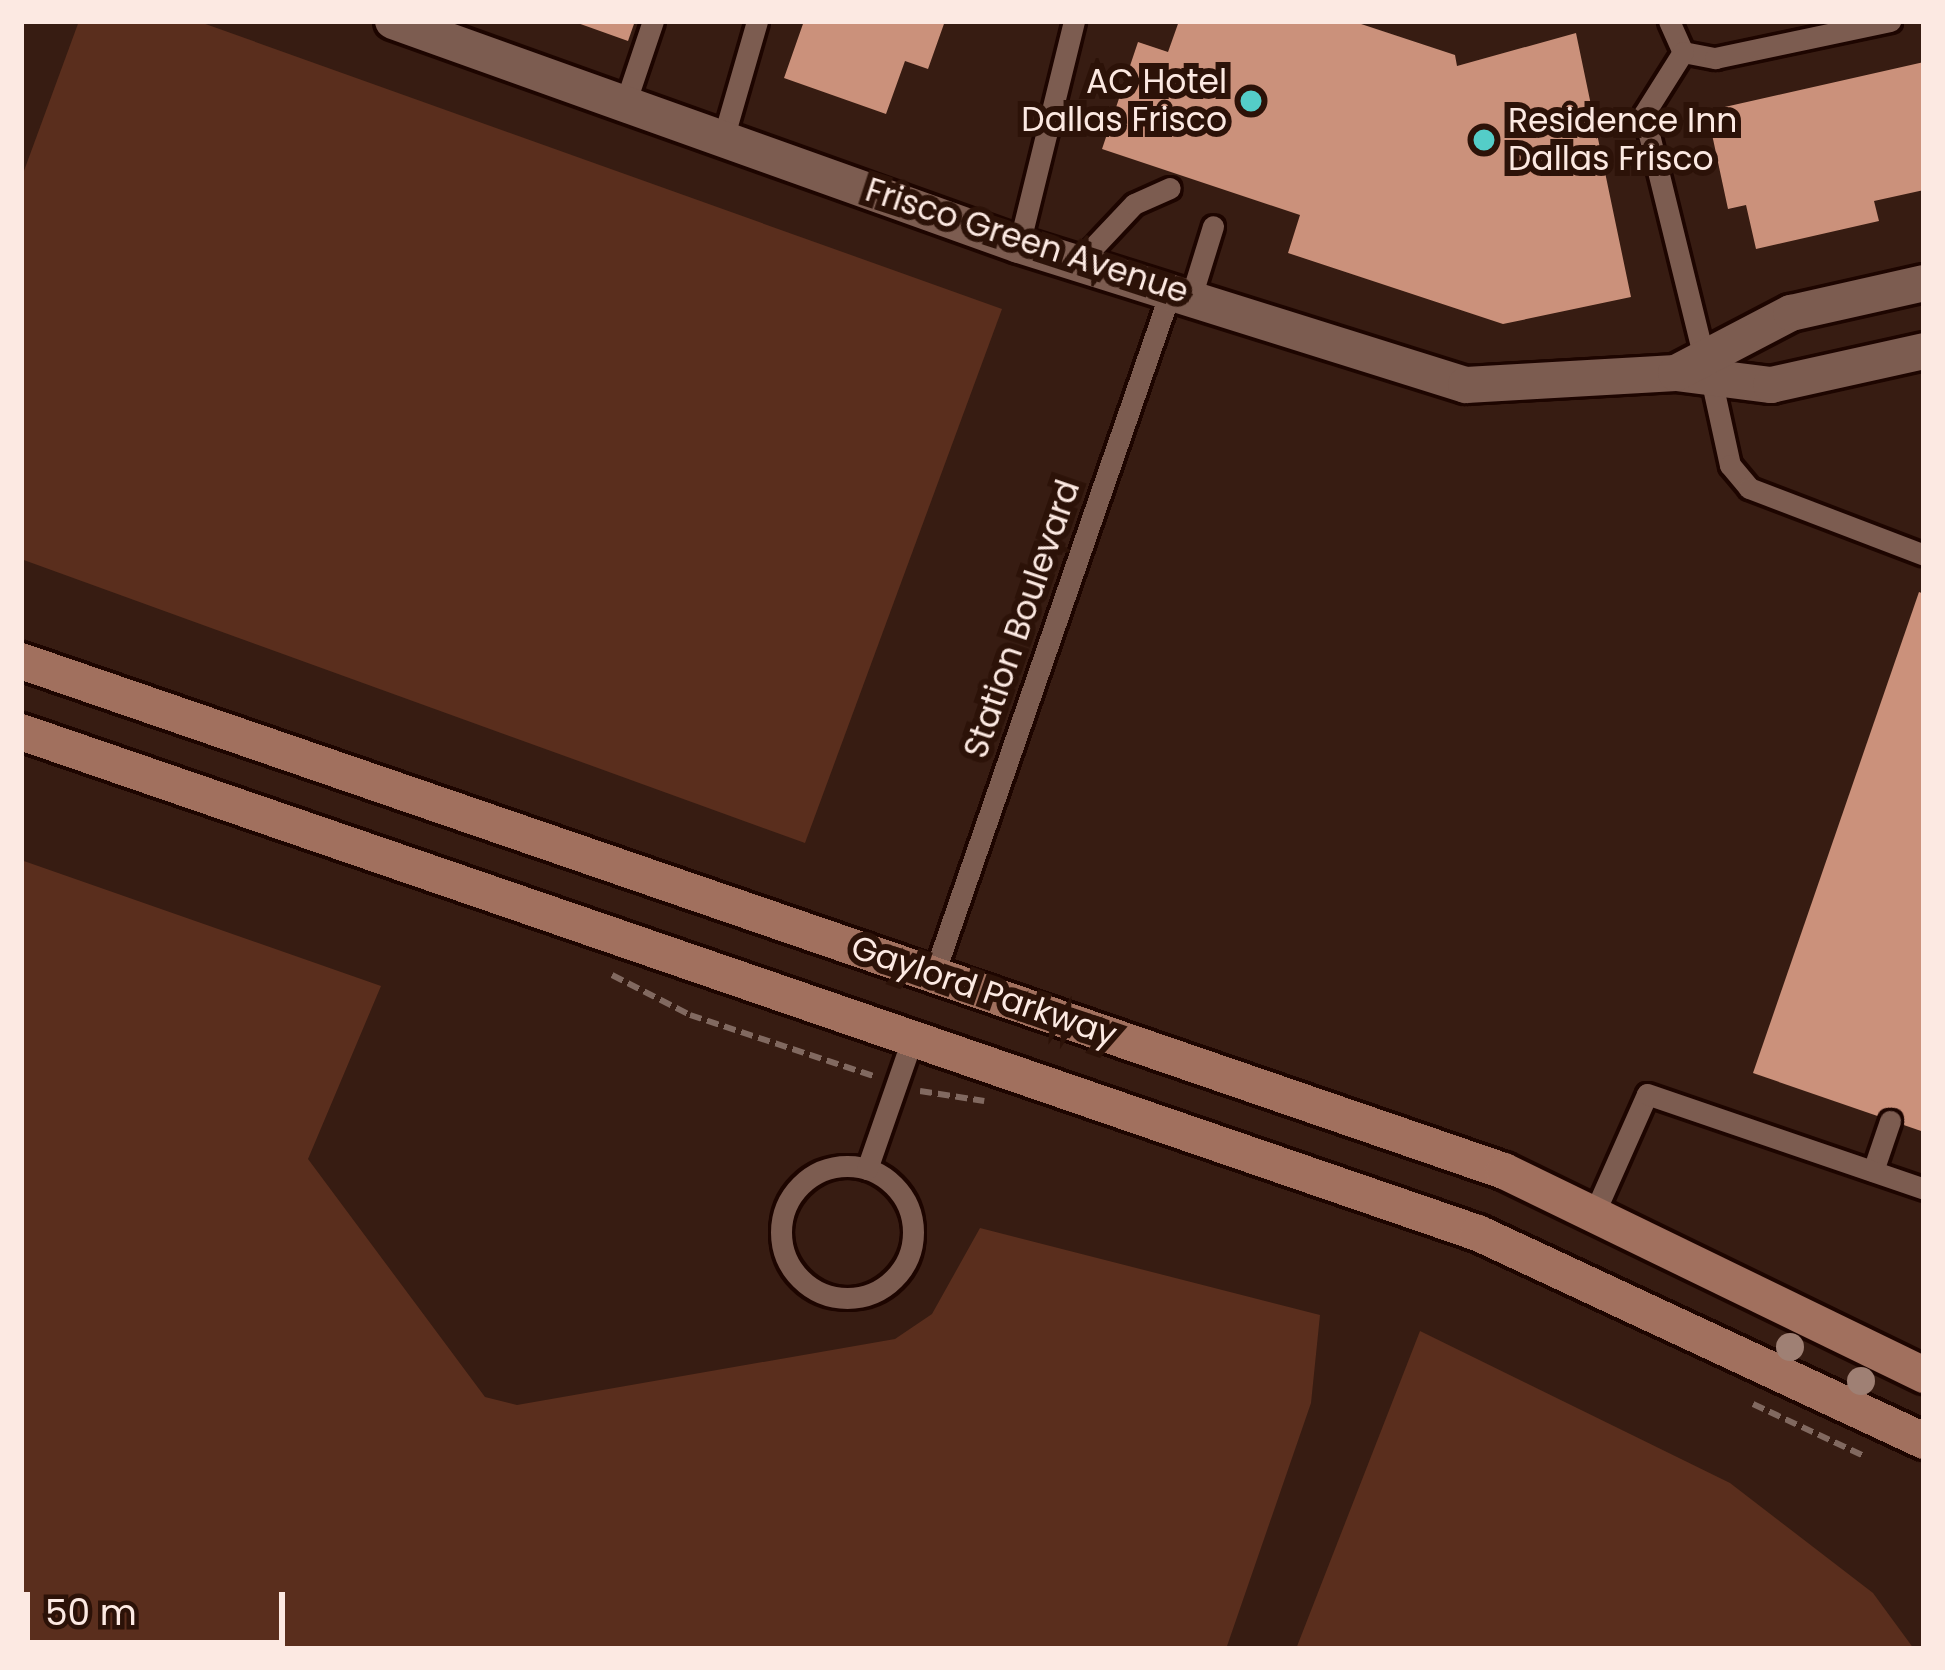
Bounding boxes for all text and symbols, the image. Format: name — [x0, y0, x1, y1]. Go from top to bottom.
place label: AC Hotel Dallas Frisco — [1021, 62, 1227, 140]
marker: AC Hotel Dallas Frisco — [1238, 88, 1264, 114]
place label: Residence Inn Dallas Frisco — [1508, 101, 1737, 179]
marker: Residence Inn Dallas Frisco — [1471, 127, 1497, 153]
street label: Frisco Green Avenue — [861, 170, 1193, 312]
street label: Station Boulevard — [956, 475, 1088, 763]
street label: Gaylord Parkway — [846, 927, 1122, 1055]
scale bar — [30, 1568, 291, 1642]
text: 50 m — [45, 1587, 137, 1638]

